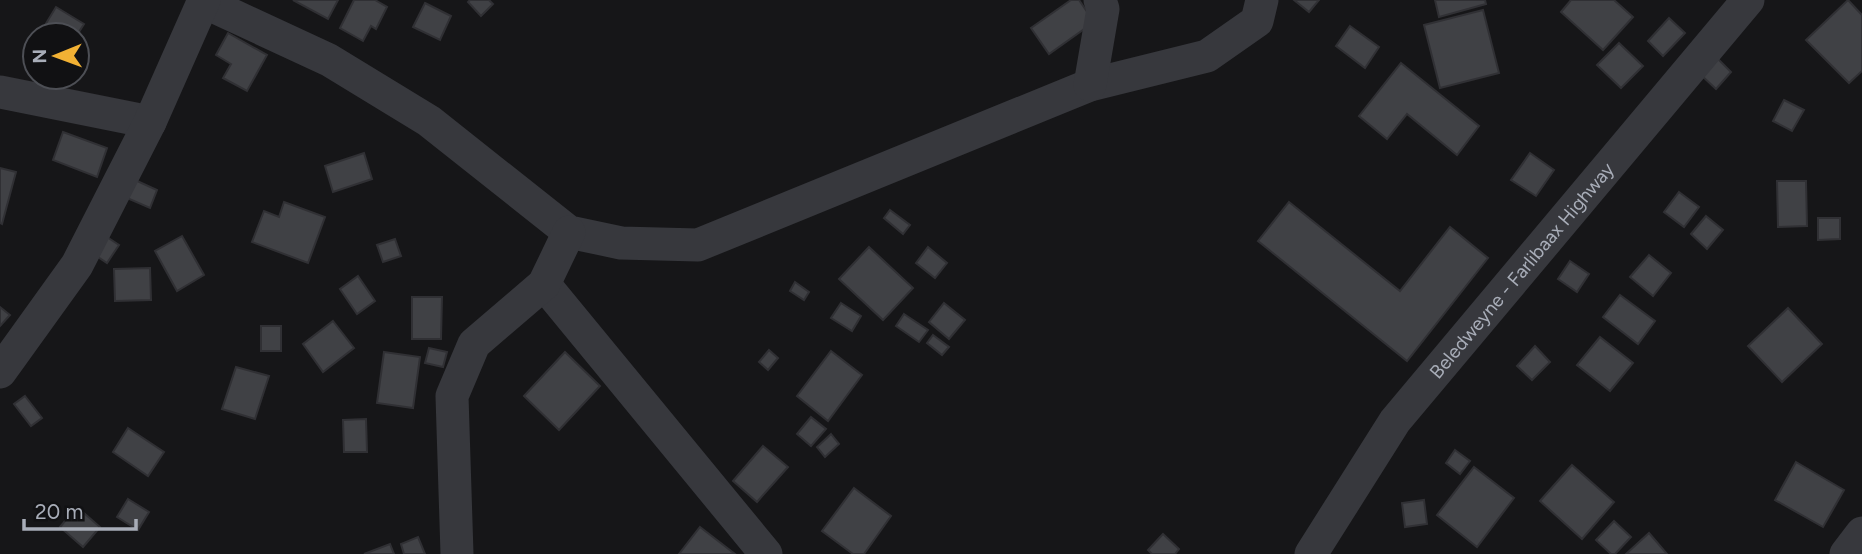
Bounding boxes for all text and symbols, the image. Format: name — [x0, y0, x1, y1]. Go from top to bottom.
north arrow — [21, 21, 91, 91]
text: N — [28, 49, 51, 64]
street label: Beledweyne - Farlibaax Highway — [1425, 158, 1619, 383]
scale bar — [24, 488, 136, 532]
text: 20 m — [35, 499, 83, 524]

